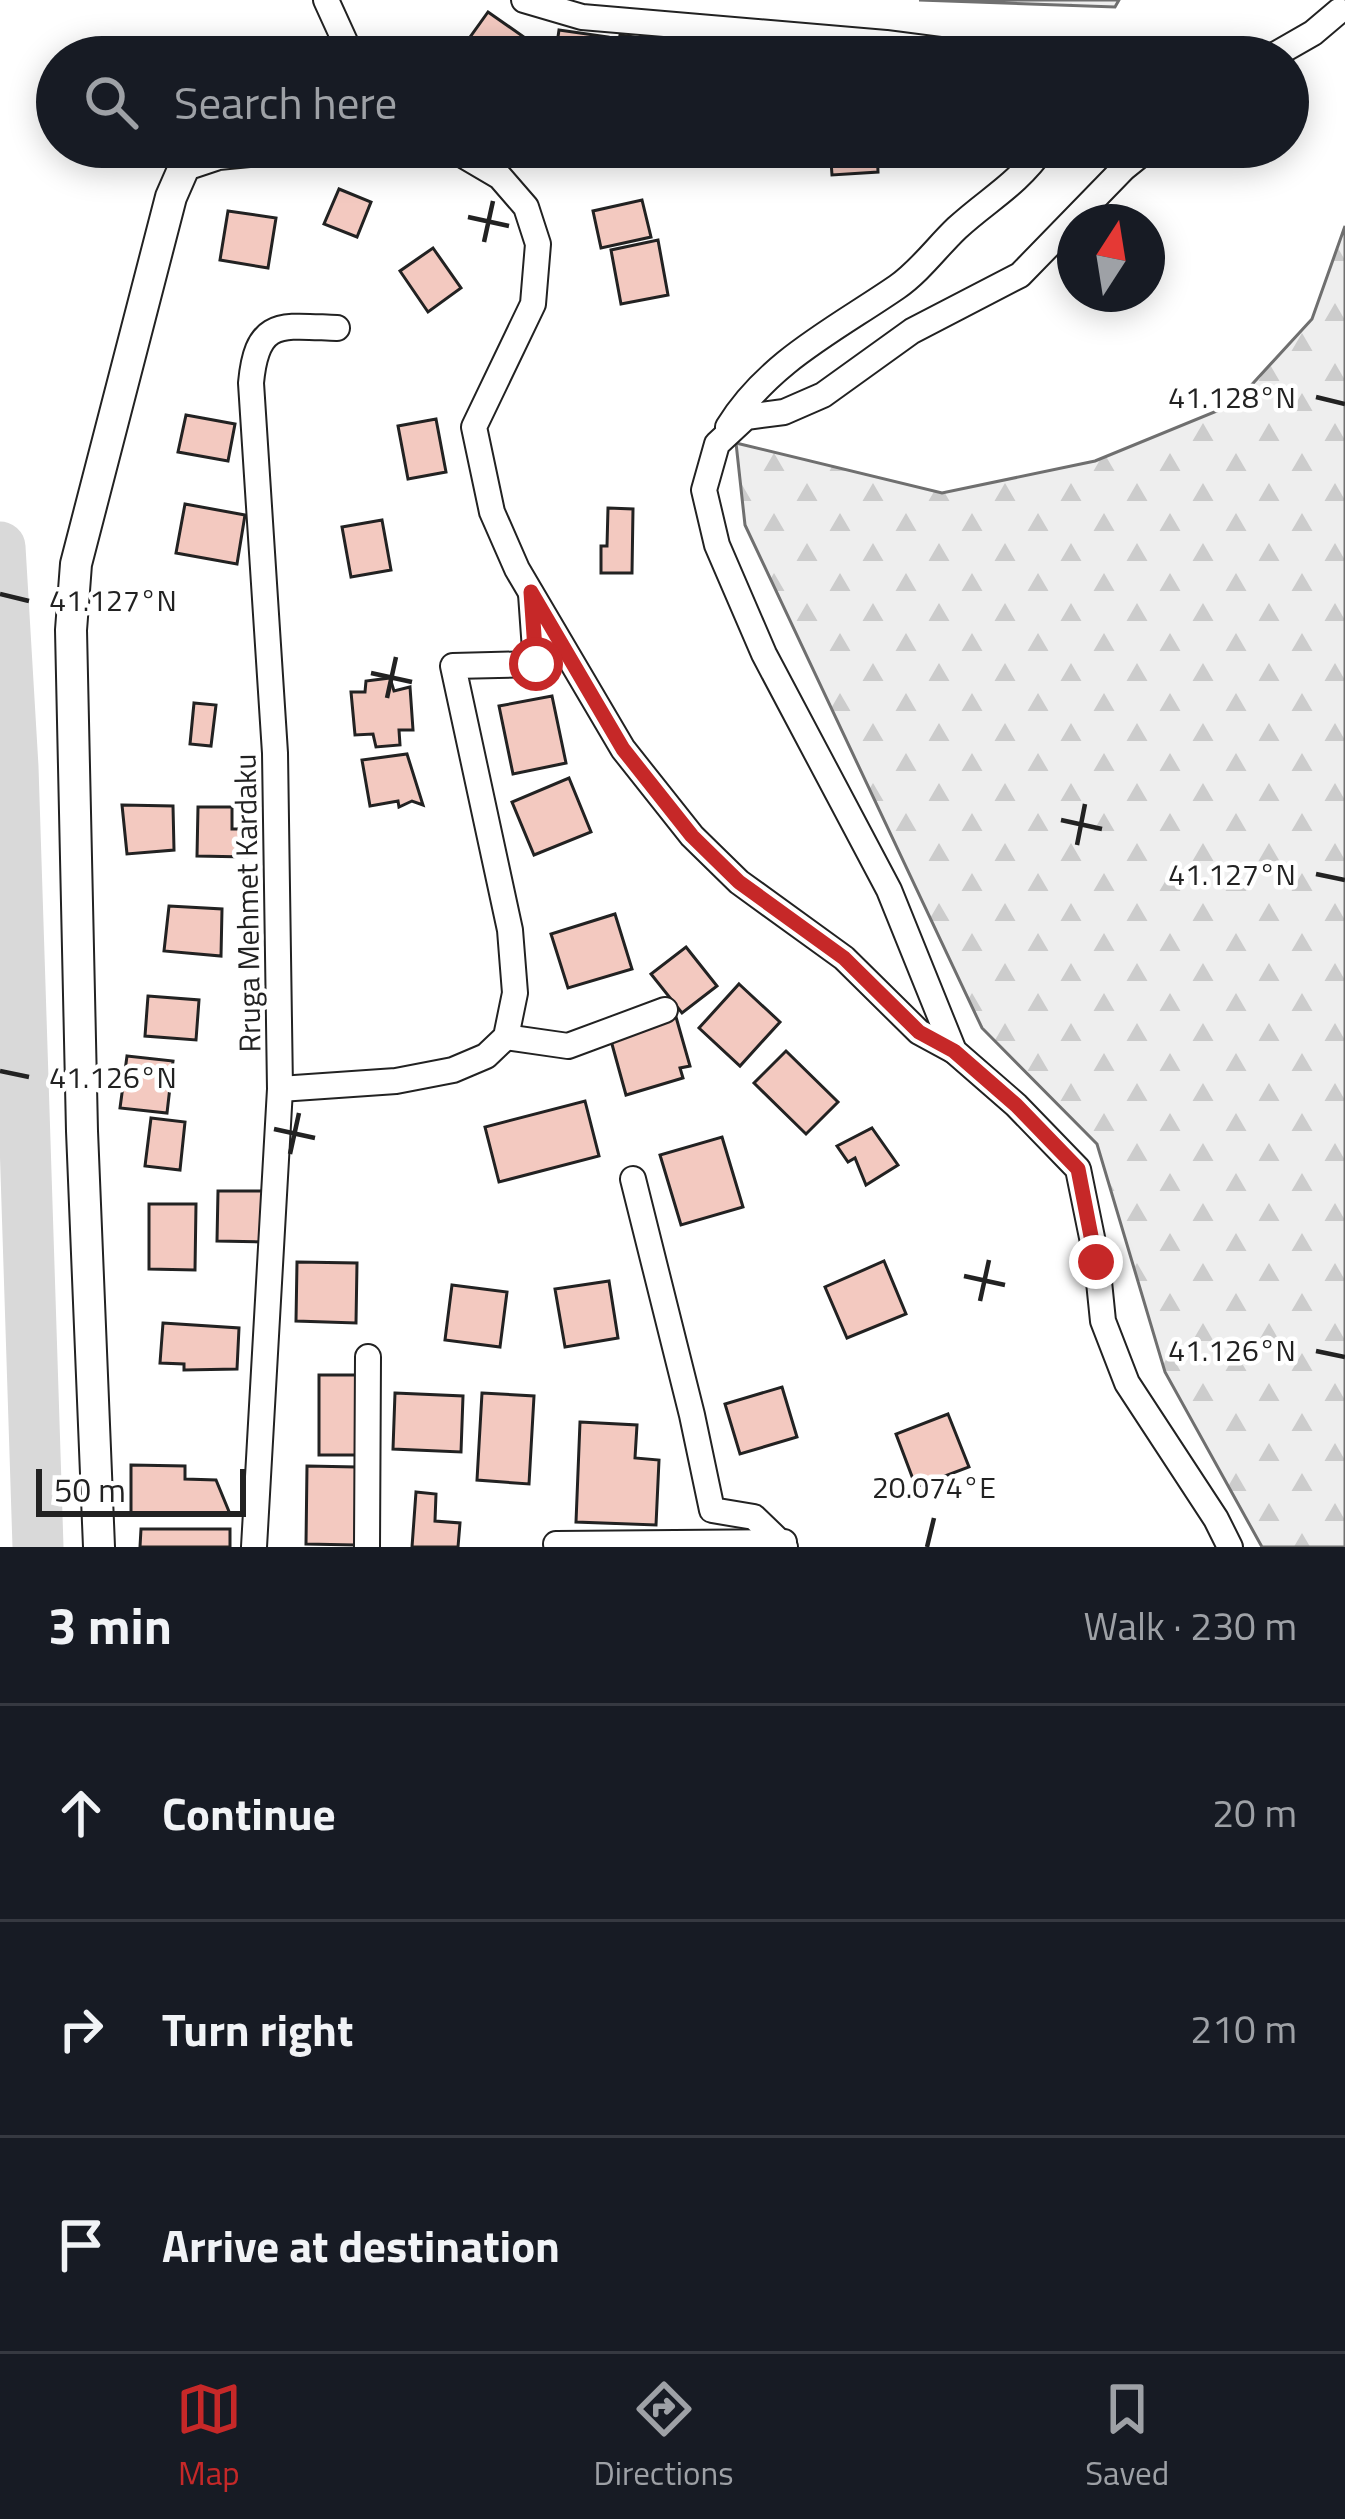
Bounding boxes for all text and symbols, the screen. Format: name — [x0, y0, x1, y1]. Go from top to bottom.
search box — [36, 36, 1309, 168]
text: Search here — [174, 68, 397, 136]
icon: search — [78, 69, 144, 135]
north arrow — [1057, 204, 1165, 312]
text: 41.128°N — [1168, 374, 1296, 420]
text: 41.127°N — [49, 577, 177, 623]
route start — [509, 637, 563, 691]
street label: Rruga Mehmet Kardaku — [221, 753, 273, 1053]
text: 41.127°N — [1168, 851, 1296, 897]
text: 41.126°N — [49, 1054, 177, 1100]
route end — [1069, 1235, 1123, 1289]
text: 41.126°N — [1168, 1327, 1296, 1373]
scale bar — [36, 1463, 246, 1516]
text: 20.074°E — [872, 1464, 996, 1510]
text: 50 m — [54, 1465, 126, 1515]
text: 3 min — [48, 1586, 172, 1664]
text: Walk · 230 m — [1083, 1596, 1297, 1655]
text: Continue — [162, 1779, 336, 1847]
icon: ahead — [48, 1780, 114, 1846]
text: 20 m — [1212, 1783, 1297, 1842]
text: Turn right — [162, 1995, 353, 2063]
icon: right — [48, 1996, 114, 2062]
text: 210 m — [1190, 1999, 1297, 2058]
text: Arrive at destination — [162, 2211, 560, 2279]
icon: arrive — [48, 2212, 114, 2278]
tab: Map — [176, 2376, 242, 2498]
tab: Directions — [594, 2376, 733, 2498]
tab: Saved — [1085, 2376, 1169, 2498]

